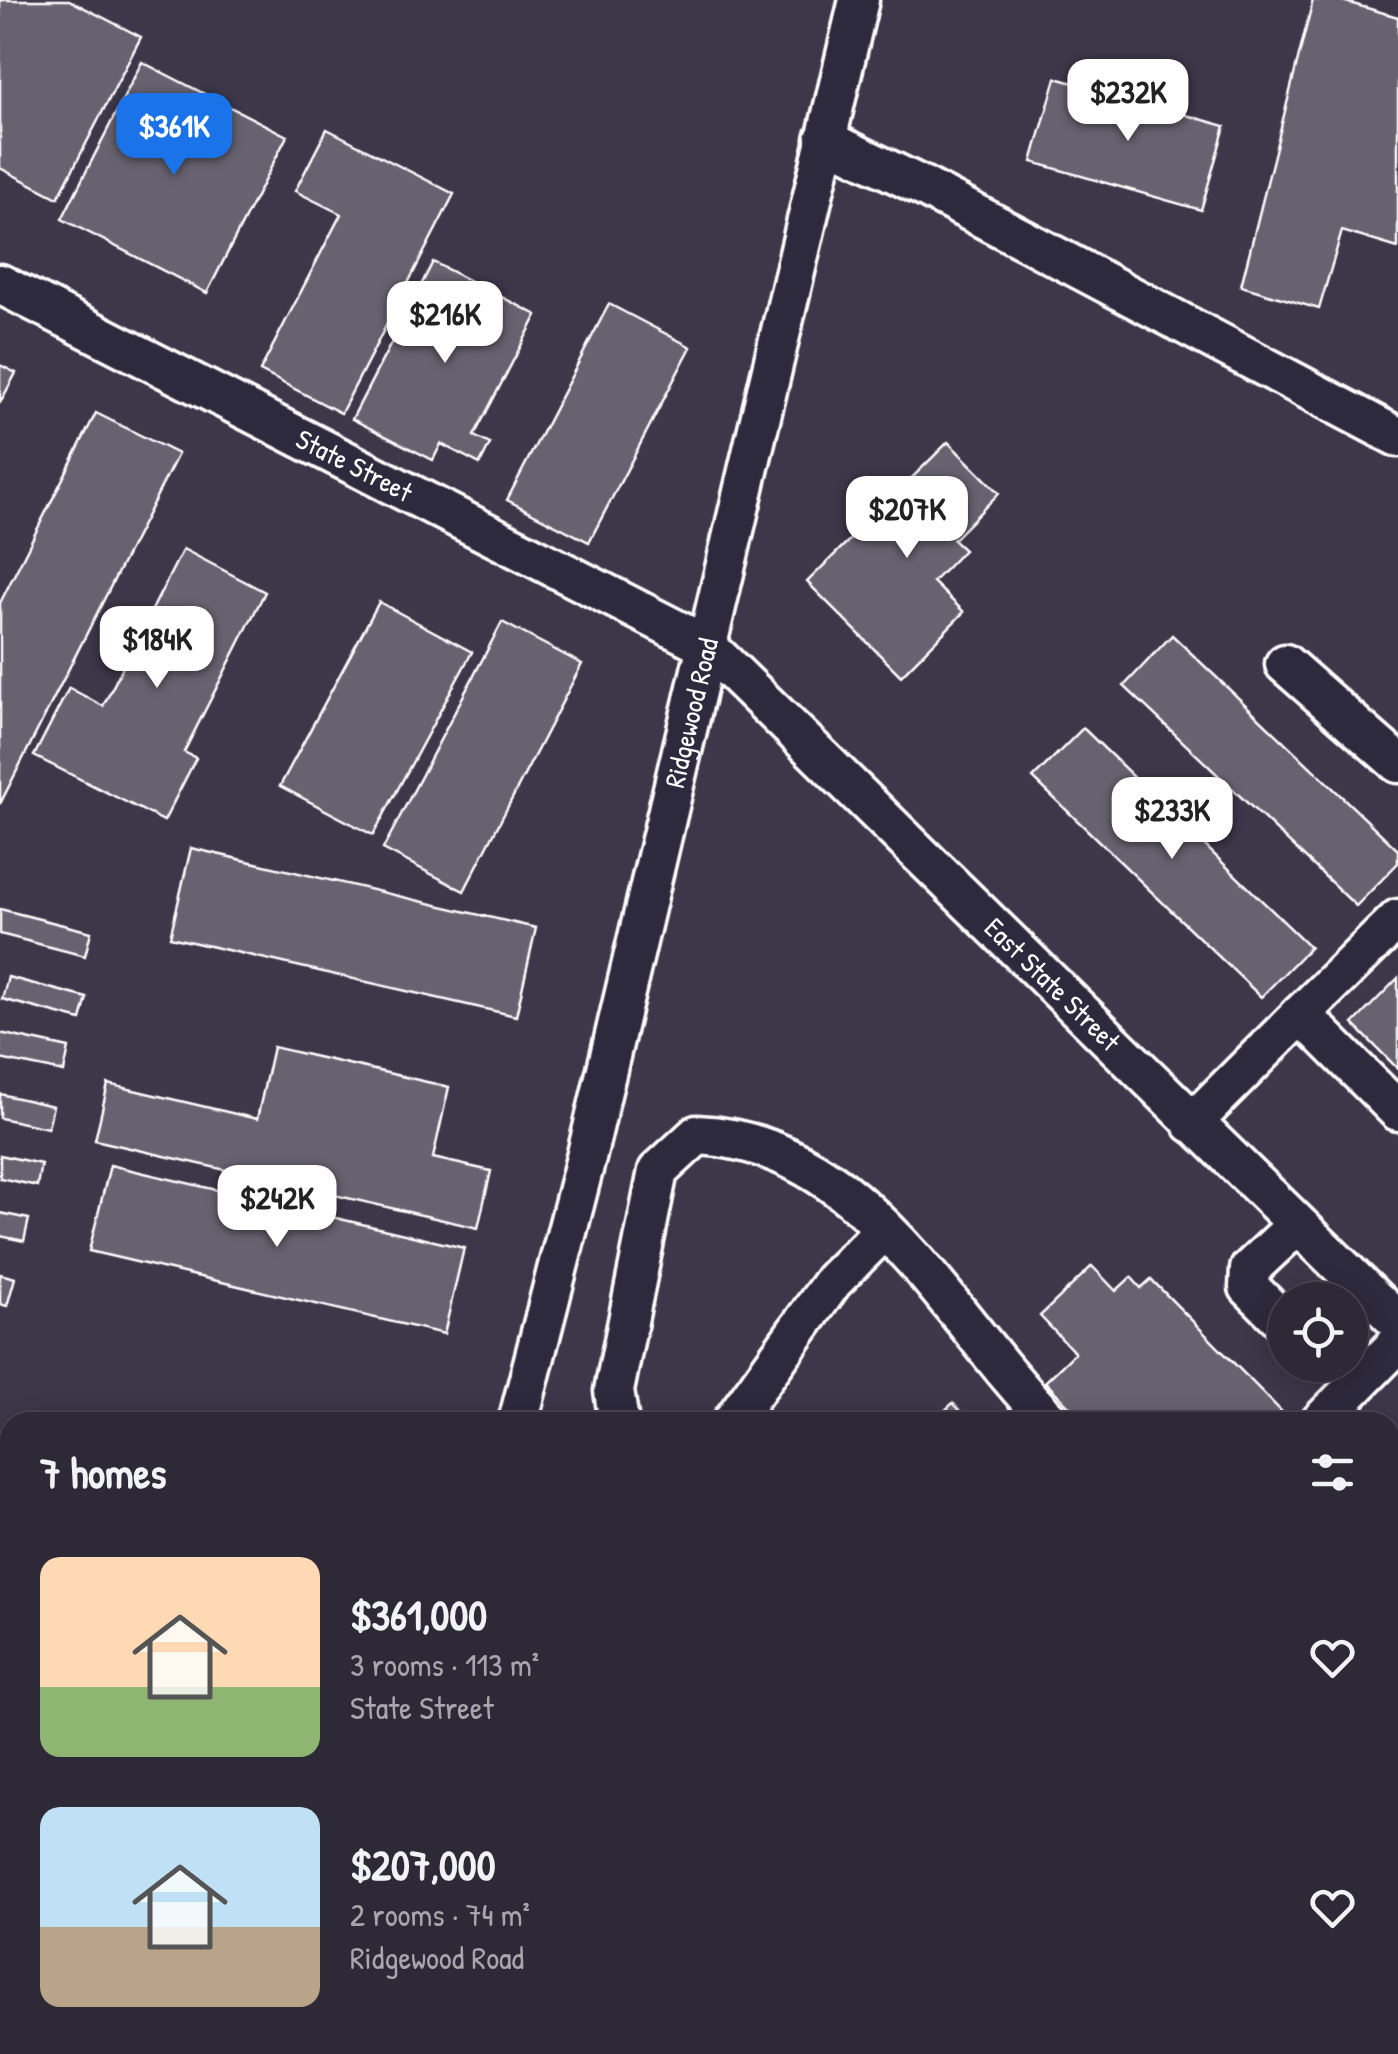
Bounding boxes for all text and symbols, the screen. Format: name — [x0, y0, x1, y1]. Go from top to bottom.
pin: $232K — [1058, 59, 1198, 144]
text: $232K — [1089, 70, 1167, 113]
pin: $361K — [104, 93, 244, 178]
text: $361K — [138, 104, 210, 147]
pin: $216K — [375, 281, 515, 366]
text: $216K — [409, 292, 481, 335]
street label: State Street — [290, 420, 419, 511]
pin: $207K — [837, 476, 977, 561]
text: $207K — [868, 487, 946, 530]
pin: $184K — [87, 606, 227, 691]
text: $184K — [122, 617, 192, 660]
street label: Ridgewood Road — [655, 634, 727, 791]
pin: $233K — [1102, 777, 1242, 862]
text: $233K — [1134, 788, 1210, 831]
street label: East State Street — [976, 909, 1129, 1060]
pin: $242K — [207, 1165, 347, 1250]
text: $242K — [240, 1176, 314, 1219]
map controls — [1268, 1282, 1368, 1382]
button: locate — [1268, 1282, 1368, 1382]
text: 7 homes — [40, 1444, 166, 1501]
icon: filters — [1305, 1445, 1360, 1500]
text: $361,000 — [350, 1586, 487, 1643]
icon: home — [120, 1597, 240, 1717]
icon: heart — [1305, 1630, 1360, 1685]
text: 3 rooms · 113 m² — [350, 1643, 539, 1686]
text: State Street — [350, 1686, 494, 1729]
text: $207,000 — [350, 1836, 496, 1893]
icon: home — [120, 1847, 240, 1967]
icon: heart — [1305, 1880, 1360, 1935]
text: 2 rooms · 74 m² — [350, 1893, 530, 1936]
text: Ridgewood Road — [350, 1936, 524, 1979]

